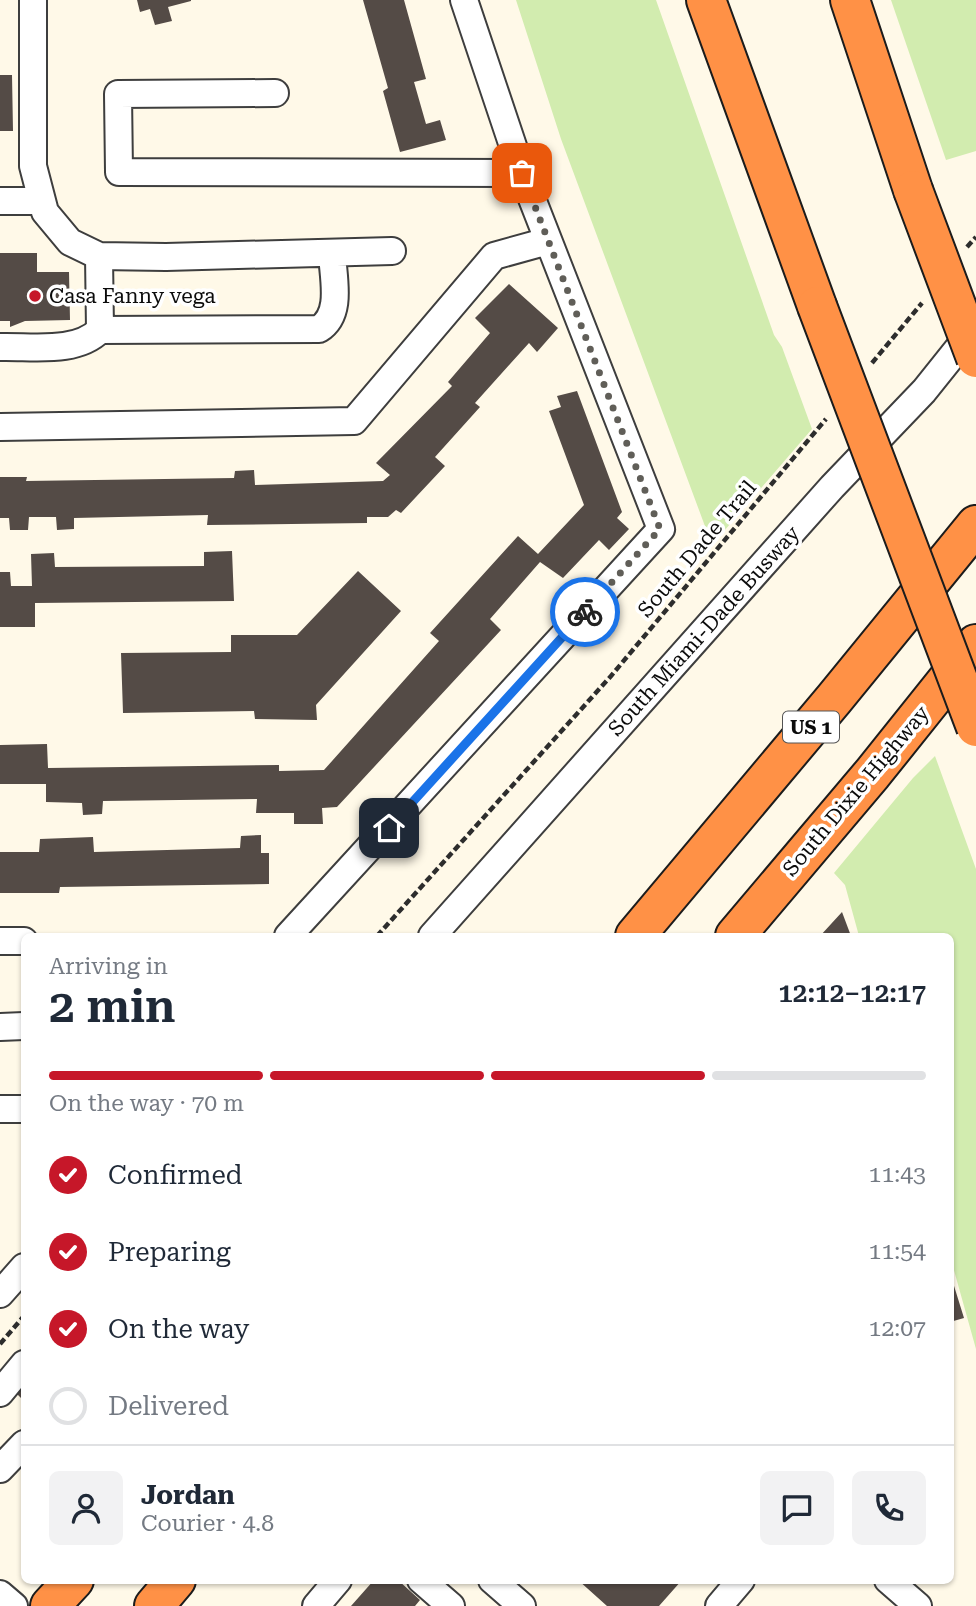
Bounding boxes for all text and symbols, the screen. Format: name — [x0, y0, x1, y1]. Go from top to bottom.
pin — [492, 143, 552, 203]
icon: bag — [503, 154, 541, 192]
place label: Casa Fanny vega — [49, 284, 216, 308]
marker: Casa Fanny vega — [27, 288, 43, 304]
street label: South Dade Trail — [633, 476, 761, 622]
street label: South Miami-Dade Busway — [603, 521, 805, 741]
courier — [550, 577, 620, 647]
icon: bike — [566, 593, 604, 631]
street label: South Dixie Highway — [778, 701, 935, 881]
road number: US 1 — [783, 712, 839, 742]
pin — [359, 798, 419, 858]
icon: home — [370, 809, 408, 847]
text: Arriving in — [49, 953, 168, 980]
text: 12:12–12:17 — [778, 978, 926, 1008]
text: 2 min — [49, 979, 176, 1033]
text: On the way · 70 m — [49, 1090, 244, 1117]
icon: check — [49, 1156, 87, 1194]
text: Confirmed — [108, 1160, 243, 1190]
text: 11:43 — [869, 1161, 926, 1188]
icon: check — [49, 1233, 87, 1271]
text: Preparing — [108, 1237, 231, 1267]
text: 11:54 — [869, 1238, 926, 1265]
icon: check — [49, 1310, 87, 1348]
text: On the way — [108, 1314, 249, 1344]
text: 12:07 — [869, 1315, 926, 1342]
text: Delivered — [108, 1391, 229, 1421]
button: person — [49, 1471, 123, 1545]
button: chat — [760, 1471, 834, 1545]
button: phone — [852, 1471, 926, 1545]
text: Jordan — [141, 1480, 235, 1510]
text: Courier · 4.8 — [141, 1510, 274, 1537]

